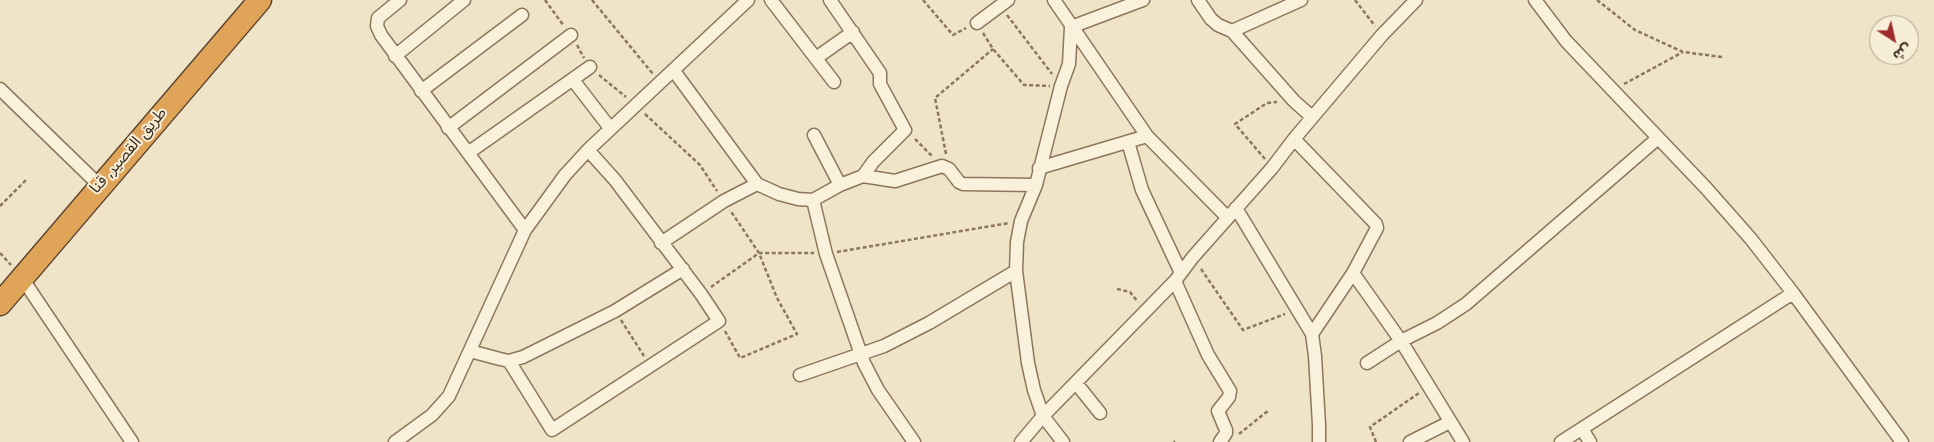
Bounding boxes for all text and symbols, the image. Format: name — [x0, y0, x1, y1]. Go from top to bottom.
north arrow — [1869, 15, 1919, 65]
text: ش — [1886, 34, 1918, 69]
street label: طريق القصير, قنا — [87, 105, 173, 199]

